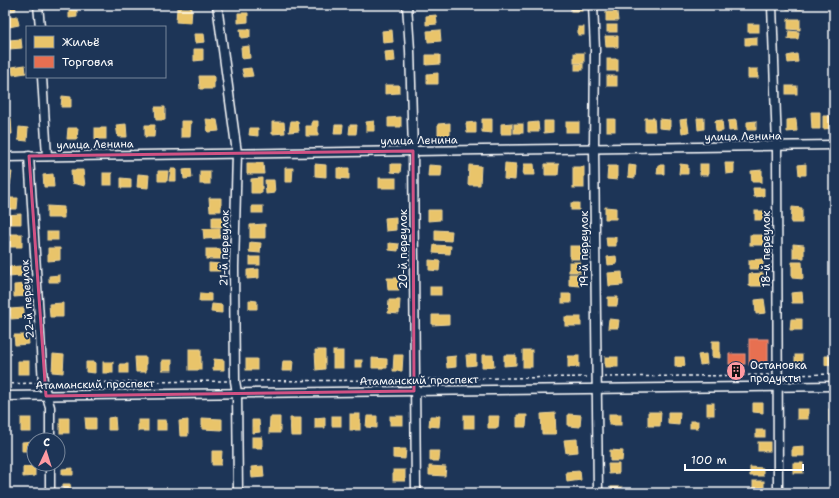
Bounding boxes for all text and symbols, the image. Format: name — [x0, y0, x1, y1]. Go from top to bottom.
legend — [26, 26, 166, 78]
text: Жильё — [62, 34, 100, 50]
text: Торговля — [62, 54, 114, 70]
street label: улица Ленина — [704, 128, 782, 145]
street label: улица Ленина — [380, 132, 458, 149]
street label: улица Ленина — [56, 136, 134, 153]
street label: 20-й переулок — [396, 209, 411, 289]
street label: 21-й переулок — [216, 210, 233, 286]
street label: 18-й переулок — [759, 210, 774, 287]
street label: 19-й переулок — [577, 211, 592, 287]
street label: 22-й переулок — [17, 259, 38, 339]
place label: Остановка продукты — [750, 358, 807, 386]
building icon: Остановка продукты — [725, 360, 747, 382]
street label: Атаманский проспект — [359, 372, 479, 389]
street label: Атаманский проспект — [35, 376, 155, 393]
north arrow — [26, 432, 66, 472]
text: С — [43, 435, 51, 450]
scale bar — [685, 446, 803, 472]
text: 100 m — [691, 452, 727, 468]

